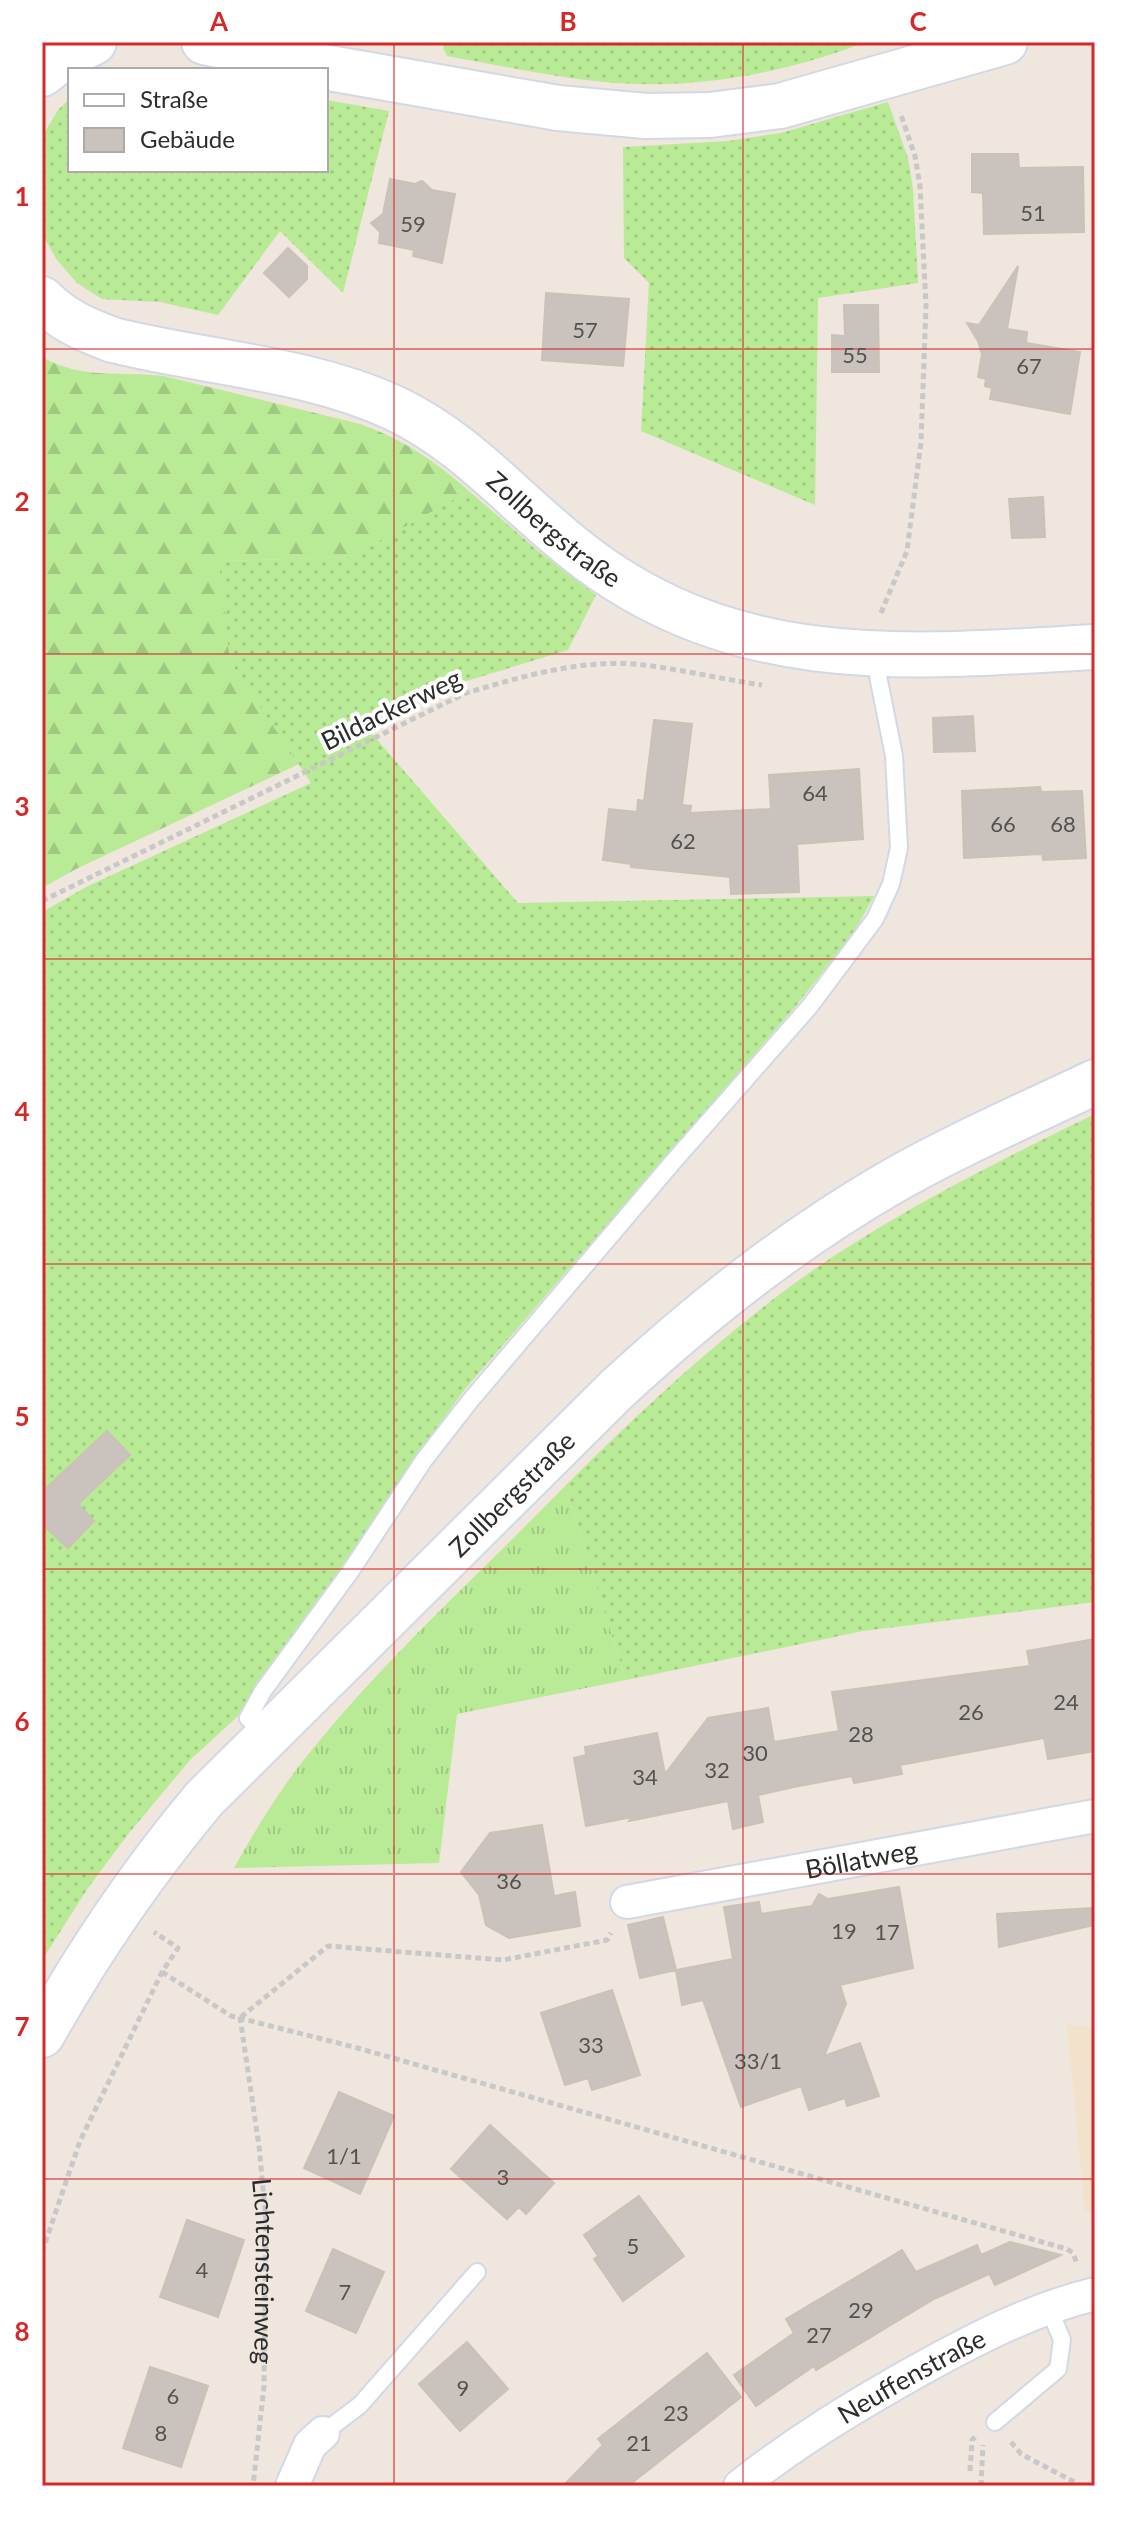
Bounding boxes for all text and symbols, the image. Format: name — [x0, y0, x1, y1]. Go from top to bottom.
text: A — [209, 5, 229, 37]
text: B — [559, 5, 577, 37]
text: C — [909, 5, 927, 37]
legend — [68, 68, 328, 172]
text: Straße — [140, 84, 208, 113]
text: Gebäude — [140, 124, 235, 153]
text: 1 — [14, 180, 30, 212]
house number: 51 — [1020, 199, 1046, 226]
house number: 59 — [400, 210, 426, 237]
house number: 57 — [572, 316, 598, 343]
house number: 55 — [842, 341, 868, 368]
house number: 67 — [1016, 352, 1042, 379]
street label: Zollbergstraße — [481, 464, 627, 594]
text: 2 — [14, 485, 30, 517]
street label: Bildackerweg — [316, 661, 466, 757]
house number: 64 — [802, 779, 828, 806]
text: 3 — [14, 790, 30, 822]
house number: 66 — [990, 810, 1016, 837]
house number: 68 — [1050, 810, 1076, 837]
house number: 62 — [670, 827, 696, 854]
text: 4 — [14, 1095, 30, 1127]
text: 5 — [14, 1400, 30, 1432]
street label: Zollbergstraße — [442, 1424, 581, 1563]
house number: 24 — [1053, 1688, 1079, 1715]
house number: 26 — [958, 1698, 984, 1725]
text: 6 — [14, 1705, 30, 1737]
house number: 28 — [848, 1720, 874, 1747]
house number: 30 — [742, 1739, 768, 1766]
house number: 32 — [704, 1756, 730, 1783]
house number: 34 — [632, 1763, 658, 1790]
street label: Böllatweg — [802, 1833, 920, 1885]
house number: 36 — [496, 1867, 522, 1894]
house number: 19 — [831, 1917, 857, 1944]
house number: 17 — [874, 1918, 900, 1945]
text: 7 — [14, 2010, 30, 2042]
house number: 33 — [578, 2031, 604, 2058]
house number: 33/1 — [734, 2047, 782, 2074]
house number: 1/1 — [326, 2142, 362, 2169]
house number: 3 — [497, 2163, 509, 2190]
street label: Lichtensteinweg — [246, 2177, 282, 2365]
house number: 5 — [627, 2232, 639, 2259]
house number: 4 — [196, 2256, 209, 2283]
house number: 7 — [339, 2278, 351, 2305]
house number: 29 — [848, 2296, 874, 2323]
text: 8 — [14, 2315, 30, 2347]
house number: 27 — [806, 2321, 832, 2348]
street label: Neuffenstraße — [831, 2322, 990, 2430]
house number: 9 — [457, 2374, 469, 2401]
house number: 6 — [167, 2382, 179, 2409]
house number: 23 — [663, 2399, 689, 2426]
house number: 8 — [155, 2419, 167, 2446]
house number: 21 — [626, 2429, 652, 2456]

